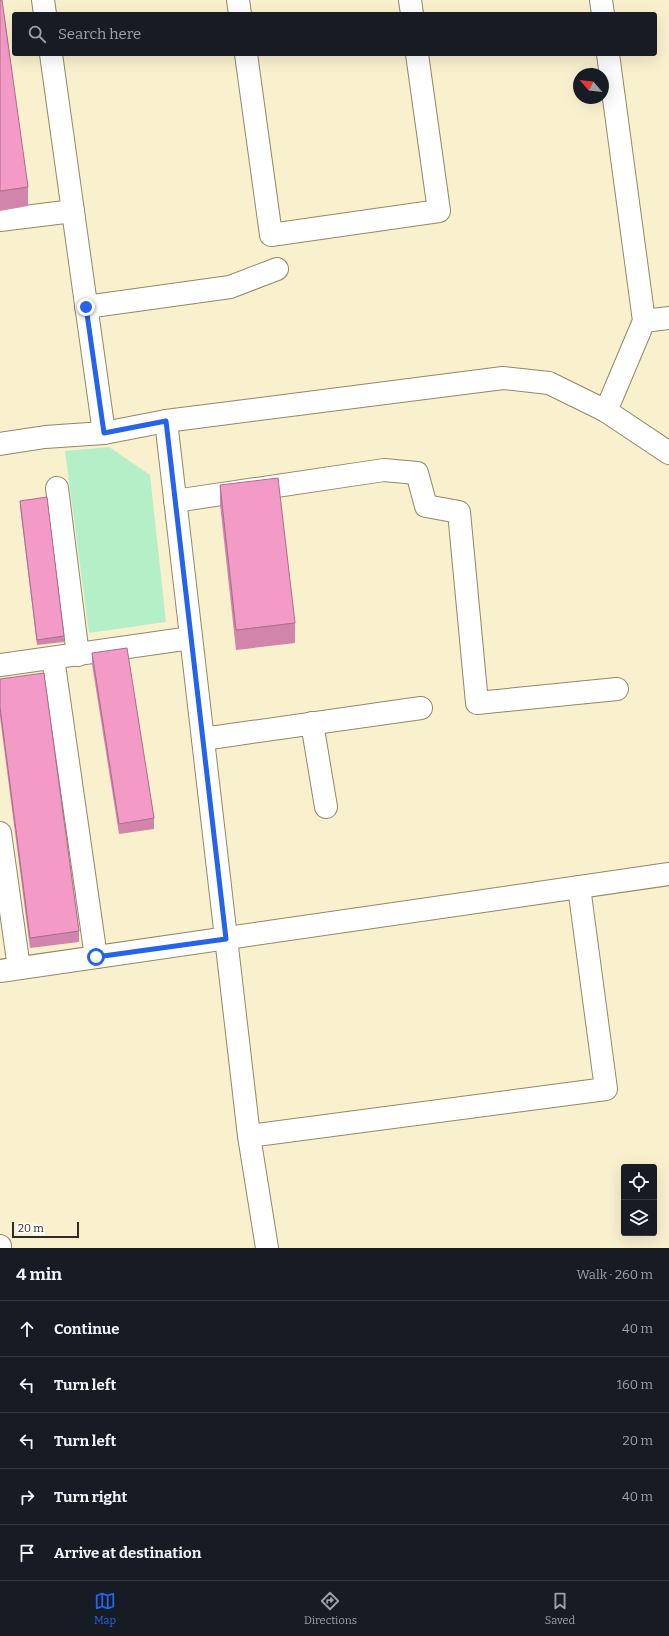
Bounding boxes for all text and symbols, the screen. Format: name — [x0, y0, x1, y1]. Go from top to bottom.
search box — [12, 12, 657, 56]
icon: search — [26, 23, 48, 45]
text: Search here — [58, 25, 141, 43]
north arrow — [573, 68, 609, 104]
route end — [77, 298, 95, 316]
route start — [87, 948, 105, 966]
map controls — [621, 1164, 657, 1236]
button: locate — [621, 1164, 657, 1200]
button: layers — [621, 1200, 657, 1236]
scale bar — [12, 1220, 79, 1239]
text: 20 m — [18, 1222, 44, 1235]
text: 4 min — [16, 1264, 62, 1285]
text: Walk · 260 m — [577, 1267, 653, 1282]
icon: ahead — [16, 1318, 38, 1340]
text: Continue — [54, 1320, 120, 1338]
text: 40 m — [622, 1321, 653, 1336]
icon: left — [16, 1374, 38, 1396]
text: Turn left — [54, 1376, 116, 1394]
text: 160 m — [617, 1377, 653, 1392]
icon: left — [16, 1430, 38, 1452]
text: Turn left — [54, 1432, 116, 1450]
text: 20 m — [623, 1433, 653, 1448]
icon: right — [16, 1486, 38, 1508]
text: Turn right — [54, 1488, 127, 1506]
text: 40 m — [622, 1489, 653, 1504]
icon: arrive — [16, 1542, 38, 1564]
text: Arrive at destination — [54, 1544, 201, 1562]
tab: Map — [94, 1590, 116, 1627]
tab: Directions — [304, 1590, 357, 1627]
tab: Saved — [545, 1590, 575, 1627]

